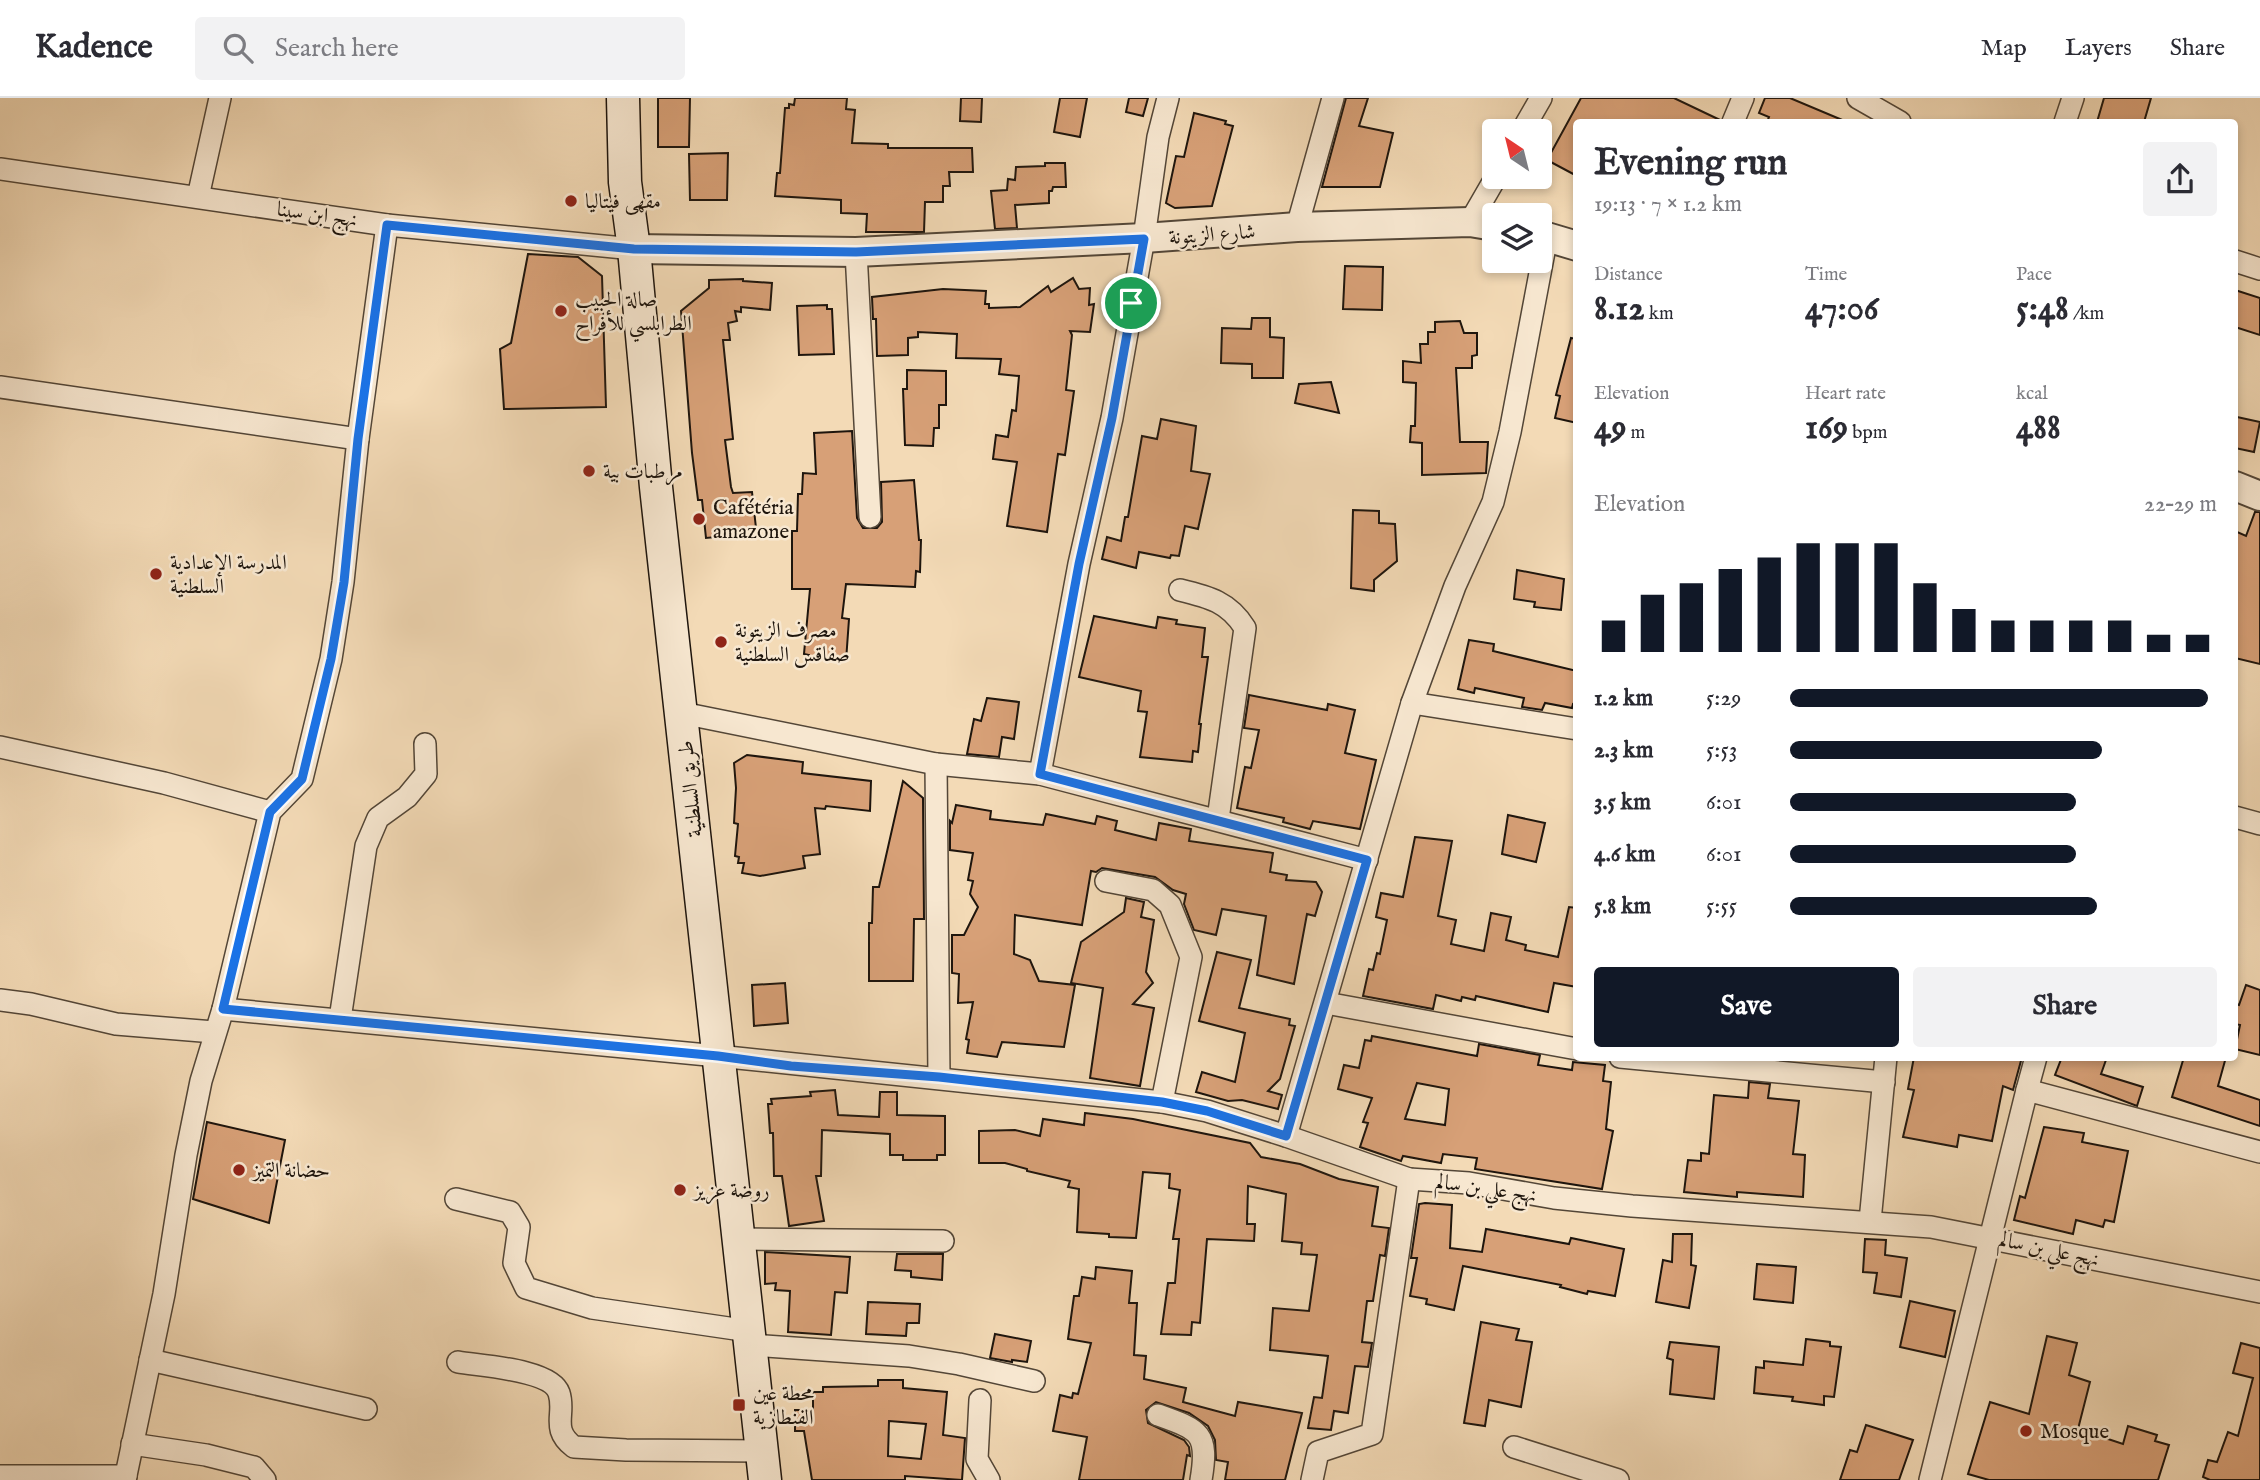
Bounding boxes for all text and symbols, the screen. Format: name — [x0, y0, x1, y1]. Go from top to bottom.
search box — [195, 17, 685, 80]
text: Kadence — [35, 27, 153, 69]
icon: search — [219, 29, 257, 67]
text: Search here — [275, 32, 399, 65]
text: Map — [1981, 33, 2027, 64]
text: Layers — [2065, 33, 2132, 64]
text: Share — [2170, 33, 2225, 64]
north arrow — [1482, 119, 1552, 189]
map controls — [1482, 119, 1552, 273]
text: Evening run — [1594, 140, 1788, 188]
button: share — [2143, 142, 2217, 216]
place label: مقهى فيتاليا — [585, 189, 661, 216]
text: 19:13 · 7 × 1.2 km — [1594, 190, 1742, 219]
marker: مقهى فيتاليا — [563, 193, 579, 209]
street label: نهج ابن سينا — [274, 196, 359, 238]
button: layers — [1482, 203, 1552, 273]
street label: شارع الزيتونة — [1168, 219, 1257, 255]
text: Distance — [1594, 263, 1663, 287]
text: Time — [1805, 263, 1847, 287]
text: Pace — [2016, 263, 2052, 287]
pin — [1101, 273, 1161, 333]
icon: arrive — [1112, 284, 1150, 322]
place label: صالة الحبيب الطرابلسي للأفراح — [575, 287, 692, 343]
text: 8.12 — [1594, 287, 1645, 332]
text: 47:06 — [1805, 287, 1879, 332]
text: 5:48 — [2016, 287, 2069, 332]
text: km — [1645, 302, 1674, 326]
text: /km — [2069, 302, 2104, 326]
marker: صالة الحبيب الطرابلسي للأفراح — [553, 303, 569, 319]
text: Elevation — [1594, 382, 1669, 406]
text: Heart rate — [1805, 382, 1886, 406]
text: kcal — [2016, 382, 2048, 406]
text: 49 — [1594, 406, 1626, 451]
text: 169 — [1805, 406, 1848, 451]
text: 488 — [2016, 406, 2061, 451]
text: m — [1626, 421, 1645, 445]
text: bpm — [1848, 421, 1887, 445]
place label: مرطبات بية — [603, 459, 683, 486]
marker: مرطبات بية — [581, 463, 597, 479]
text: Elevation — [1594, 490, 1685, 519]
text: 22–29 m — [2144, 490, 2217, 519]
place label: Cafétéria amazone — [713, 495, 794, 546]
marker: Cafétéria amazone — [691, 511, 707, 527]
place label: المدرسة الإعدادية السلطنية — [170, 550, 287, 601]
marker: المدرسة الإعدادية السلطنية — [148, 566, 164, 582]
place label: مصرف الزيتونة صفاقس السلطنية — [735, 618, 850, 669]
marker: مصرف الزيتونة صفاقس السلطنية — [713, 634, 729, 650]
text: 1.2 km — [1594, 684, 1653, 713]
text: 5:29 — [1706, 684, 1741, 713]
text: 2.3 km — [1594, 736, 1653, 765]
text: 5:53 — [1706, 736, 1737, 765]
street label: طريق السلطنية — [673, 739, 710, 839]
text: 3.5 km — [1594, 788, 1651, 817]
text: 6:01 — [1706, 788, 1742, 817]
text: 4.6 km — [1594, 840, 1656, 869]
text: 6:01 — [1706, 840, 1742, 869]
text: 5.8 km — [1594, 892, 1651, 921]
text: 5:55 — [1706, 892, 1737, 921]
button: Save — [1594, 967, 1899, 1047]
button: Share — [1913, 967, 2217, 1047]
place label: حضانة التميز — [251, 1158, 330, 1185]
marker: حضانة التميز — [231, 1162, 247, 1178]
street label: نهج علي بن سالم — [1433, 1169, 1538, 1215]
place label: روضة عزيز — [692, 1178, 770, 1205]
marker: روضة عزيز — [672, 1182, 688, 1198]
street label: نهج علي بن سالم — [1995, 1227, 2101, 1279]
place label: محطة عين الفنطازية — [753, 1381, 814, 1432]
marker: محطة عين الفنطازية — [731, 1397, 747, 1413]
place label: Mosque — [2040, 1419, 2110, 1446]
marker: Mosque — [2018, 1423, 2034, 1439]

